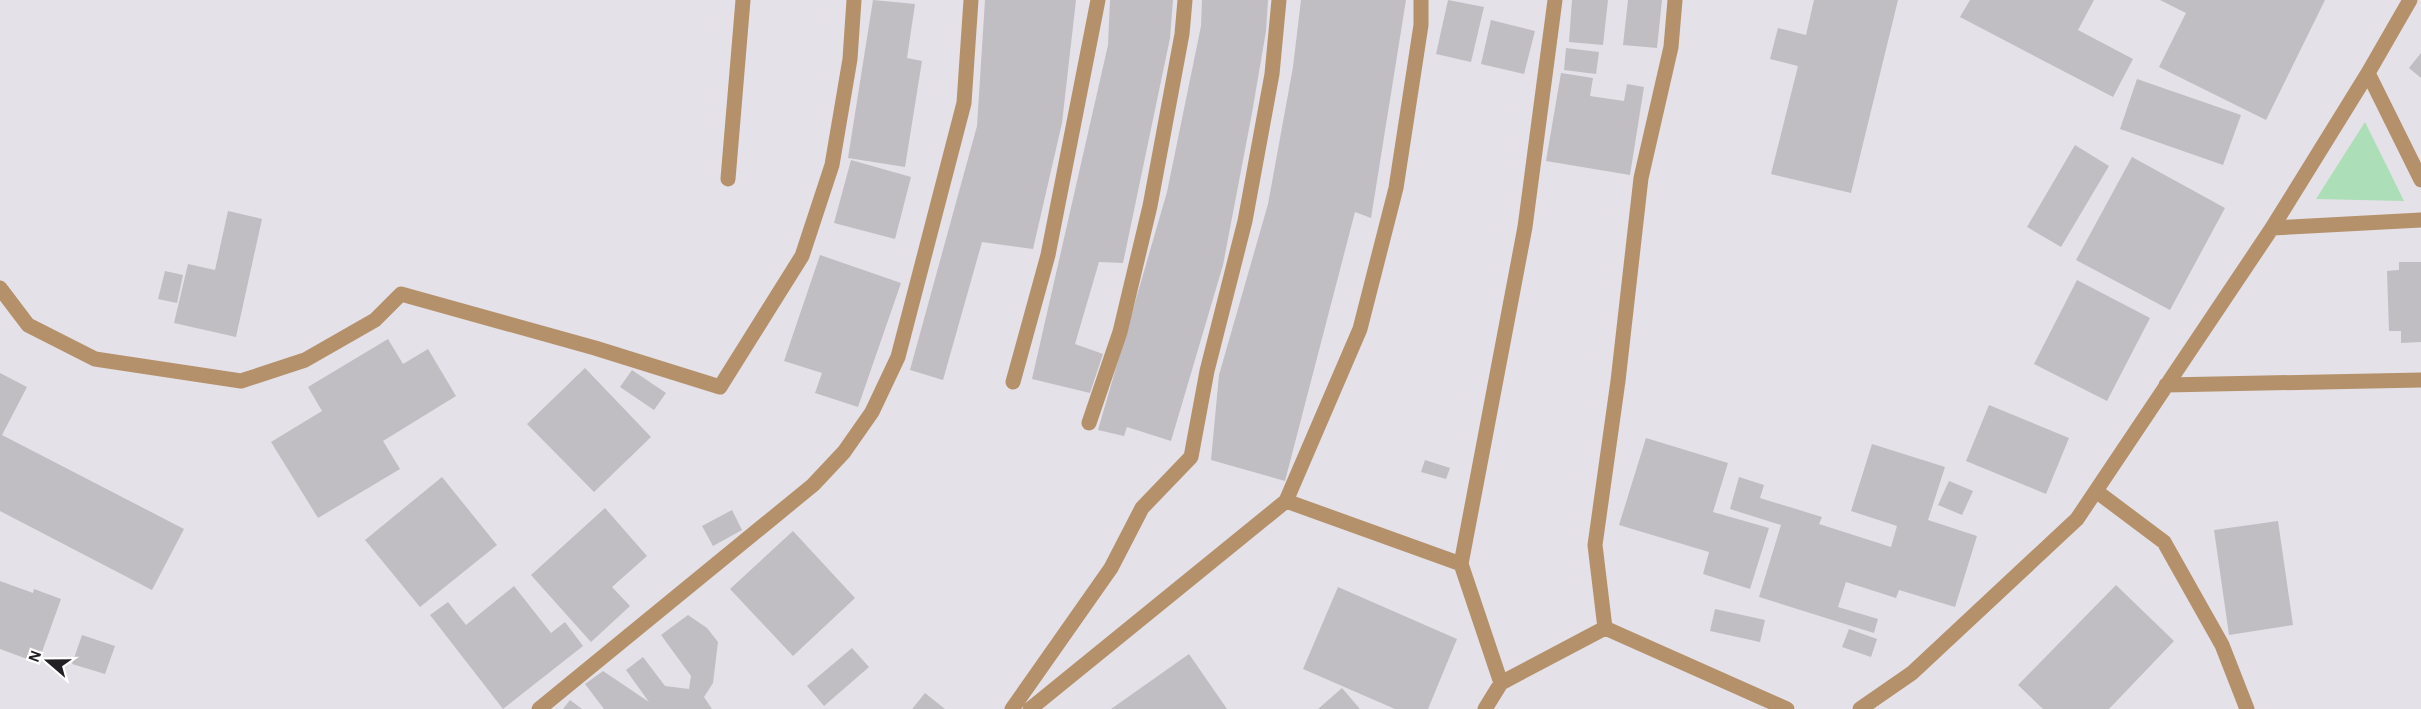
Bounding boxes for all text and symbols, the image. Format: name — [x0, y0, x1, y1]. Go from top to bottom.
north arrow — [18, 631, 78, 691]
text: N — [25, 648, 44, 664]

